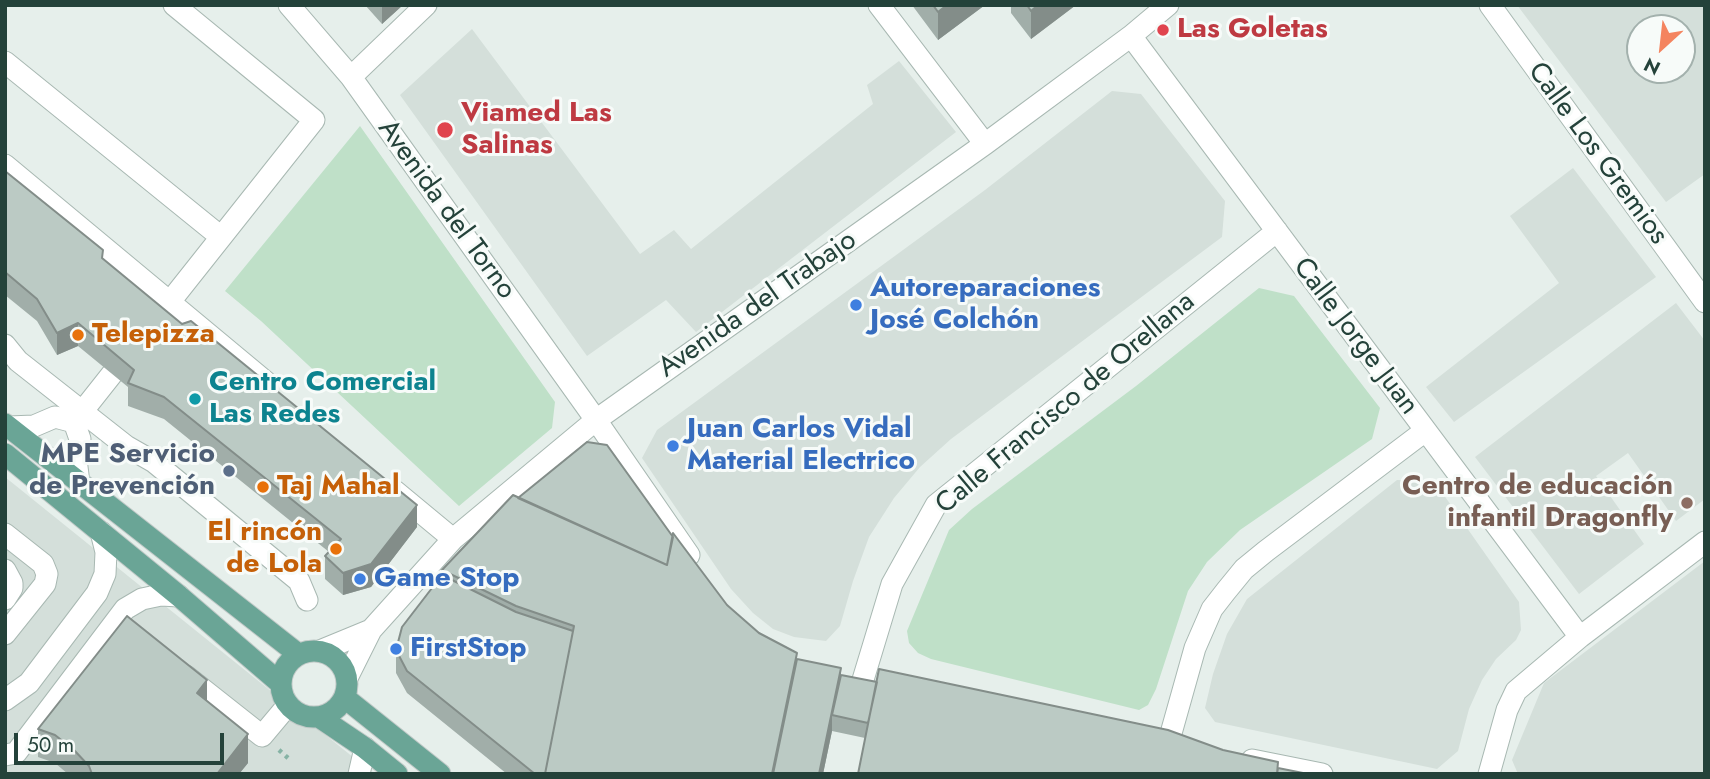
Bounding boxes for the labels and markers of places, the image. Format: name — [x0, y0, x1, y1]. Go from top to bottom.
place label: Las Goletas — [1177, 13, 1328, 47]
marker: Las Goletas — [1155, 22, 1171, 38]
place label: Viamed Las Salinas — [461, 97, 612, 163]
marker: Viamed Las Salinas — [435, 120, 455, 140]
place label: Autoreparaciones José Colchón — [870, 272, 1101, 338]
marker: Autoreparaciones José Colchón — [848, 297, 864, 313]
place label: Telepizza — [92, 318, 215, 352]
marker: Telepizza — [70, 327, 86, 343]
place label: Centro Comercial Las Redes — [209, 366, 436, 432]
marker: Centro Comercial Las Redes — [187, 391, 203, 407]
place label: Juan Carlos Vidal Material Electrico — [687, 413, 915, 479]
place label: MPE Servicio de Prevención — [29, 438, 215, 504]
marker: Juan Carlos Vidal Material Electrico — [665, 438, 681, 454]
marker: MPE Servicio de Prevención — [221, 463, 237, 479]
place label: Taj Mahal — [277, 470, 400, 504]
place label: Centro de educación infantil Dragonfly — [1402, 470, 1673, 536]
marker: Taj Mahal — [255, 479, 271, 495]
marker: Centro de educación infantil Dragonfly — [1679, 495, 1695, 511]
place label: El rincón de Lola — [207, 516, 322, 582]
marker: El rincón de Lola — [328, 541, 344, 557]
place label: Game Stop — [374, 562, 519, 596]
marker: Game Stop — [352, 571, 368, 587]
place label: FirstStop — [410, 632, 527, 666]
marker: FirstStop — [388, 641, 404, 657]

